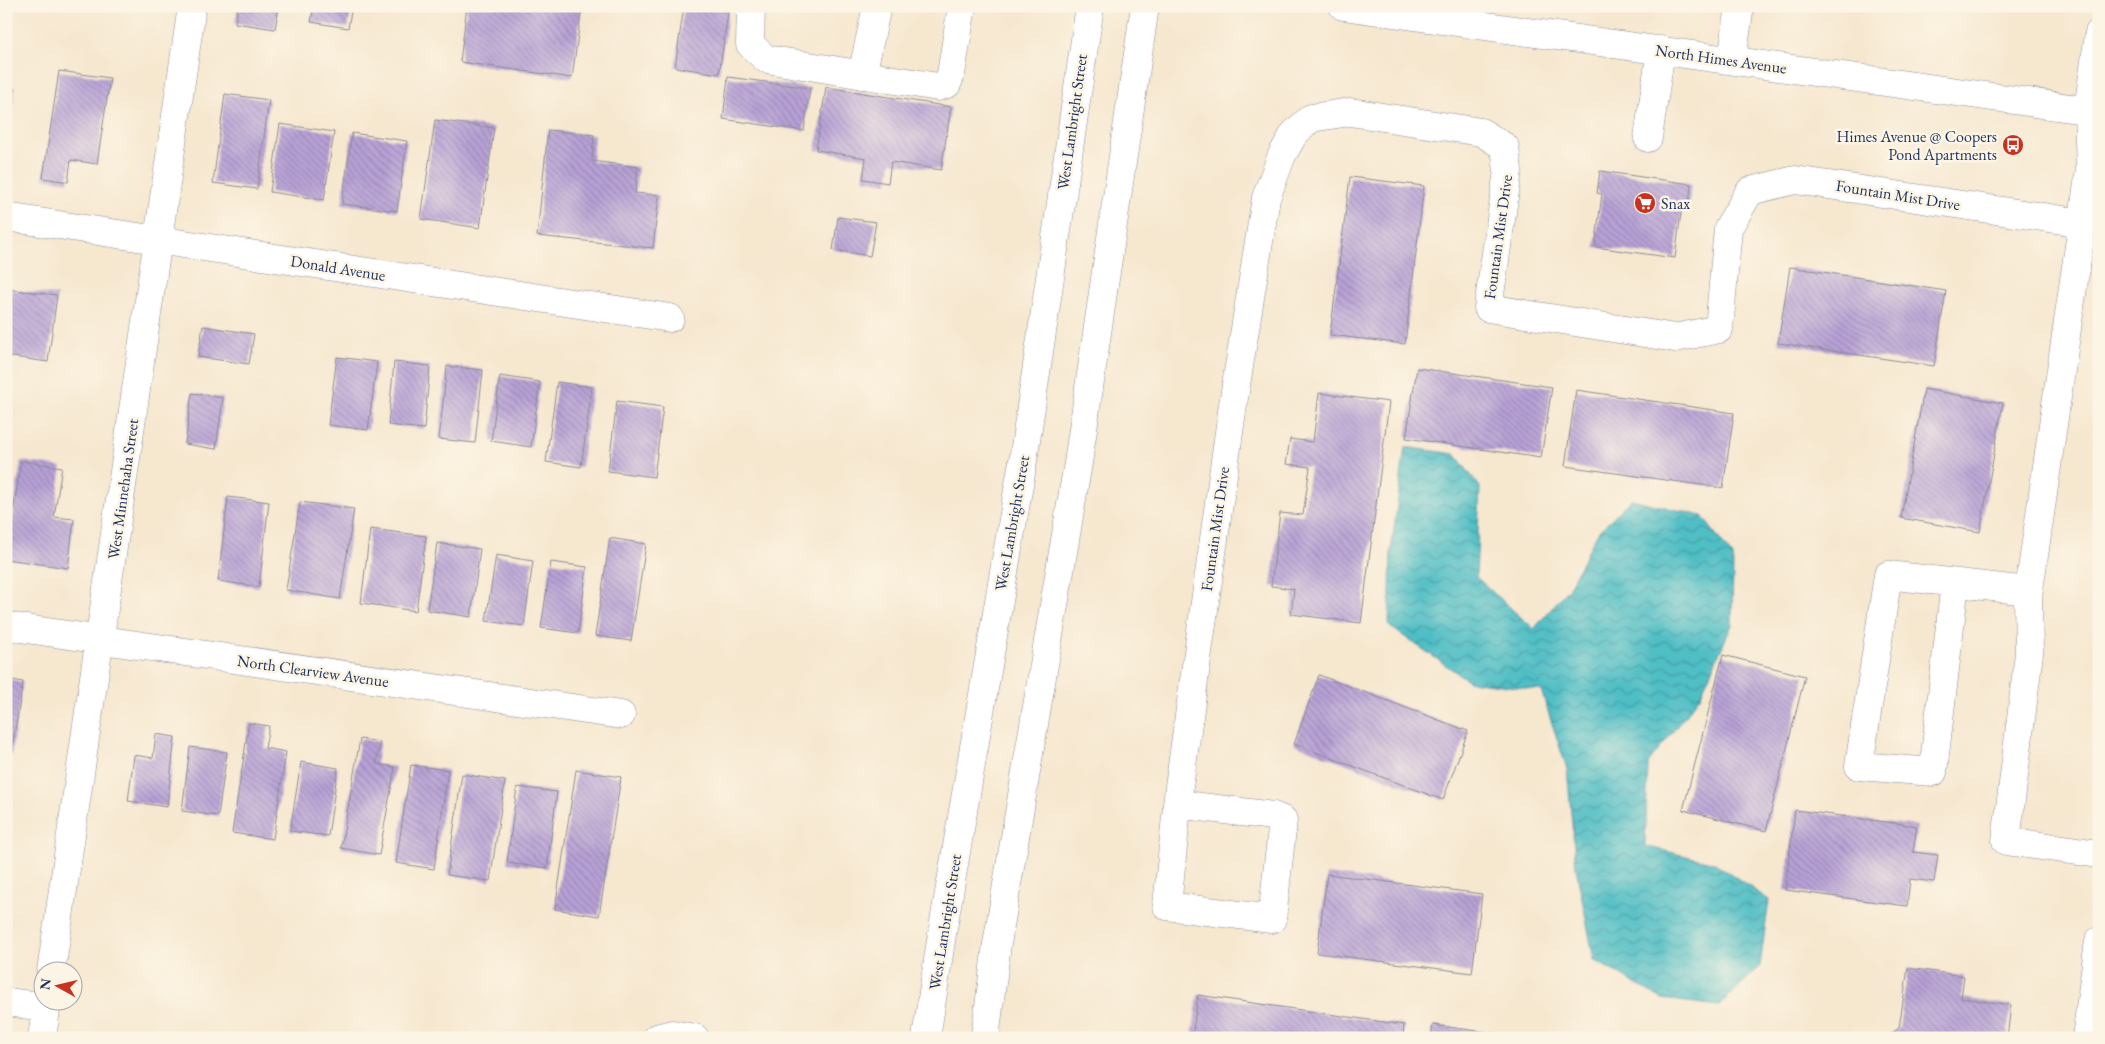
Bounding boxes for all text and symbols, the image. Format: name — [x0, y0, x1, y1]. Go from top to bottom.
street label: North Himes Avenue — [1654, 39, 1788, 79]
street label: West Lambright Street — [1052, 53, 1092, 191]
place label: Himes Avenue @ Coopers Pond Apartments — [1837, 126, 1997, 165]
bus stop icon: Himes Avenue @ Coopers Pond Apartments — [2001, 133, 2025, 157]
street label: Fountain Mist Drive — [1479, 173, 1517, 301]
street label: Fountain Mist Drive — [1834, 175, 1962, 215]
supermarket icon: Snax — [1633, 191, 1657, 215]
place label: Snax — [1661, 193, 1690, 214]
street label: Donald Avenue — [289, 250, 387, 286]
street label: West Minnehaha Street — [103, 417, 143, 561]
street label: West Lambright Street — [990, 454, 1034, 592]
street label: Fountain Mist Drive — [1196, 465, 1234, 593]
street label: North Clearview Avenue — [236, 650, 390, 692]
street label: West Lambright Street — [924, 853, 966, 991]
north arrow — [32, 962, 82, 1012]
text: N — [35, 977, 55, 991]

